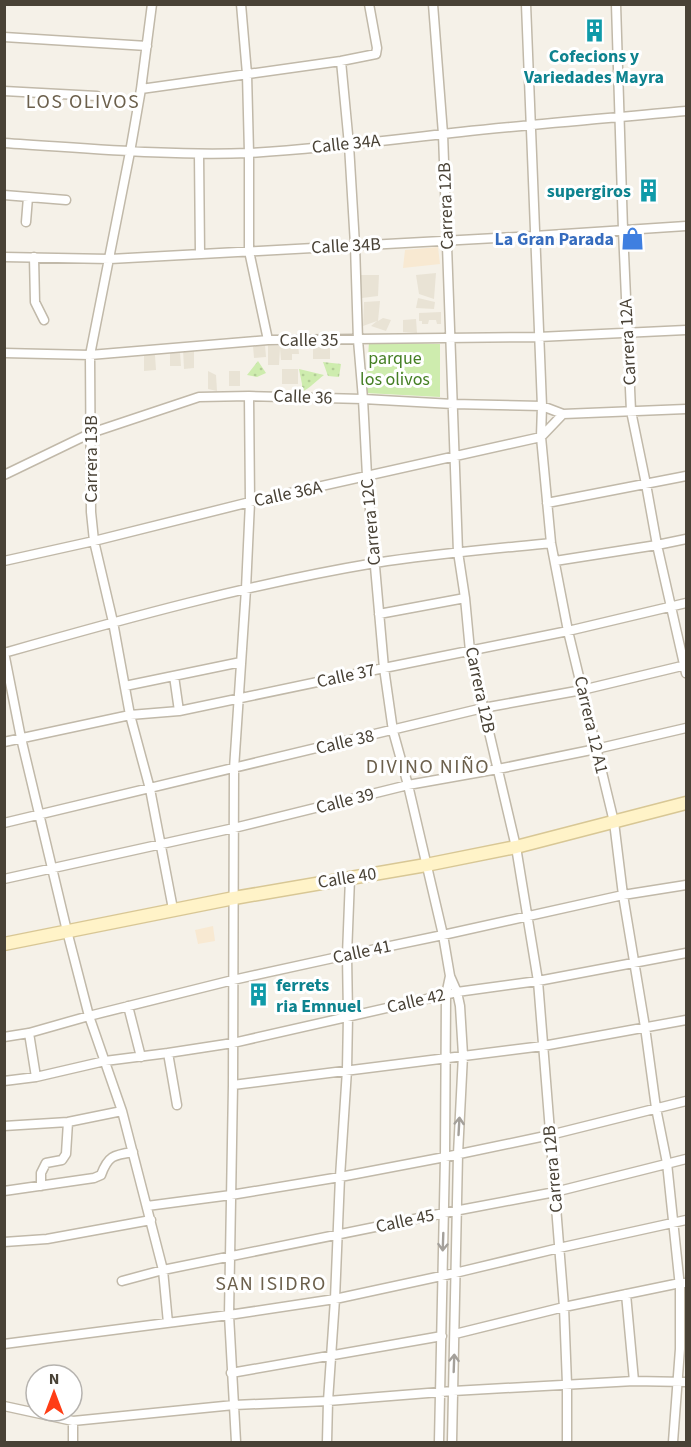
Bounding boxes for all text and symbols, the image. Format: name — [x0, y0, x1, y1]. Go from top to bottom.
building icon: Cofecions y Variedades Mayra — [581, 17, 607, 43]
place label: Cofecions y Variedades Mayra — [523, 44, 664, 90]
district label: LOS OLIVOS — [26, 88, 140, 116]
street label: Calle 34A — [311, 128, 382, 160]
street label: Carrera 12B — [432, 162, 460, 250]
building icon: supergiros — [636, 178, 662, 204]
place label: supergiros — [547, 179, 631, 204]
shop icon: La Gran Parada — [619, 226, 645, 252]
place label: La Gran Parada — [495, 227, 614, 252]
street label: Calle 34B — [311, 232, 381, 260]
street label: Carrera 12A — [613, 298, 643, 386]
street label: Calle 35 — [280, 328, 339, 353]
park label: parque los olivos — [360, 346, 430, 392]
street label: Calle 36 — [273, 383, 333, 411]
street label: Carrera 13B — [79, 415, 104, 503]
street label: Calle 36A — [252, 475, 324, 513]
street label: Carrera 12C — [355, 477, 387, 567]
street label: Carrera 12B — [459, 645, 501, 735]
street label: Calle 37 — [315, 658, 377, 694]
street label: Carrera 12 A1 — [568, 674, 614, 776]
street label: Calle 38 — [313, 723, 377, 761]
district label: DIVINO NIÑO — [366, 753, 490, 781]
street label: Calle 39 — [313, 782, 377, 820]
street label: Calle 40 — [316, 861, 378, 895]
street label: Calle 41 — [331, 934, 393, 970]
place label: ferrets ria Emnuel — [276, 973, 362, 1019]
building icon: ferrets ria Emnuel — [245, 982, 271, 1008]
street label: Calle 42 — [384, 982, 448, 1020]
one-way arrow — [454, 1117, 465, 1137]
street label: Carrera 12B — [537, 1124, 569, 1214]
street label: Calle 45 — [374, 1203, 436, 1239]
one-way arrow — [437, 1232, 449, 1252]
district label: SAN ISIDRO — [215, 1270, 327, 1298]
one-way arrow — [448, 1354, 460, 1374]
north arrow — [24, 1363, 84, 1423]
text: N — [49, 1368, 59, 1390]

